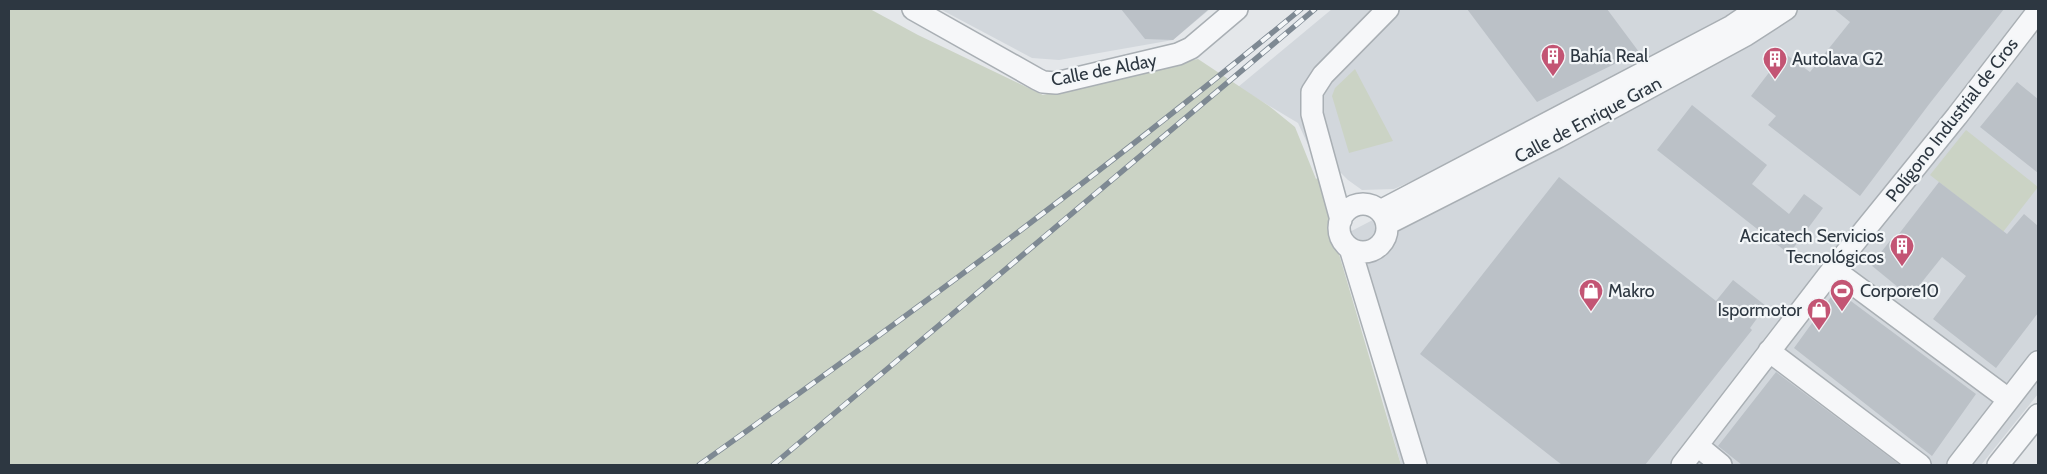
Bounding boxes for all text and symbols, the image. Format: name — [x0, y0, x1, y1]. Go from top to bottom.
street label: Polígono Industrial de Cros — [1881, 34, 2023, 206]
building icon: Bahía Real — [1540, 43, 1566, 77]
place label: Bahía Real — [1570, 45, 1649, 67]
building icon: Autolava G2 — [1762, 46, 1788, 80]
place label: Autolava G2 — [1792, 48, 1884, 70]
street label: Calle de Alday — [1049, 49, 1159, 91]
street label: Calle de Enrique Gran — [1511, 72, 1665, 168]
place label: Acicatech Servicios Tecnológicos — [1740, 225, 1884, 268]
building icon: Acicatech Servicios Tecnológicos — [1889, 233, 1915, 267]
shop icon: Makro — [1578, 278, 1604, 312]
sports icon: Corpore10 — [1829, 278, 1855, 312]
place label: Makro — [1608, 280, 1655, 302]
place label: Corpore10 — [1860, 280, 1939, 302]
shop icon: Ispormotor — [1806, 297, 1832, 331]
place label: Ispormotor — [1717, 299, 1802, 321]

